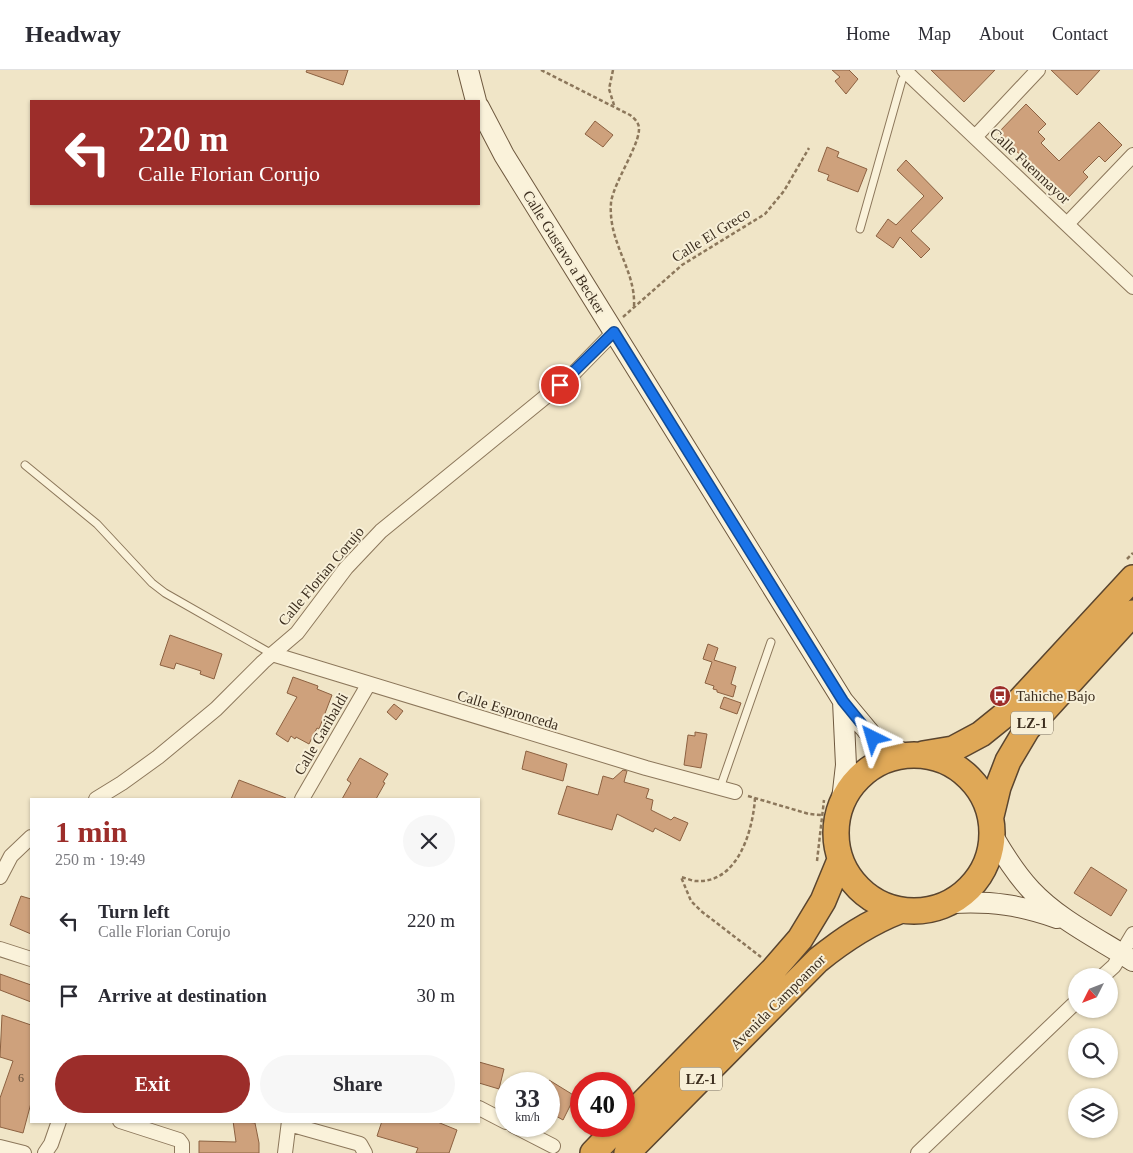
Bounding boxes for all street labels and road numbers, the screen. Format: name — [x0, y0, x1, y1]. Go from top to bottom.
street label: Calle Fuenmayor — [987, 125, 1073, 207]
street label: Calle Gustavo a Becker — [520, 188, 608, 316]
street label: Calle El Greco — [669, 205, 753, 265]
street label: Calle Florian Corujo — [275, 523, 367, 629]
street label: Calle Espronceda — [455, 687, 561, 733]
street label: Calle Garibaldi — [291, 690, 351, 778]
road number: LZ-1 — [1011, 711, 1053, 734]
street label: Avenida Campoamor — [727, 951, 829, 1053]
road number: LZ-1 — [680, 1068, 722, 1091]

